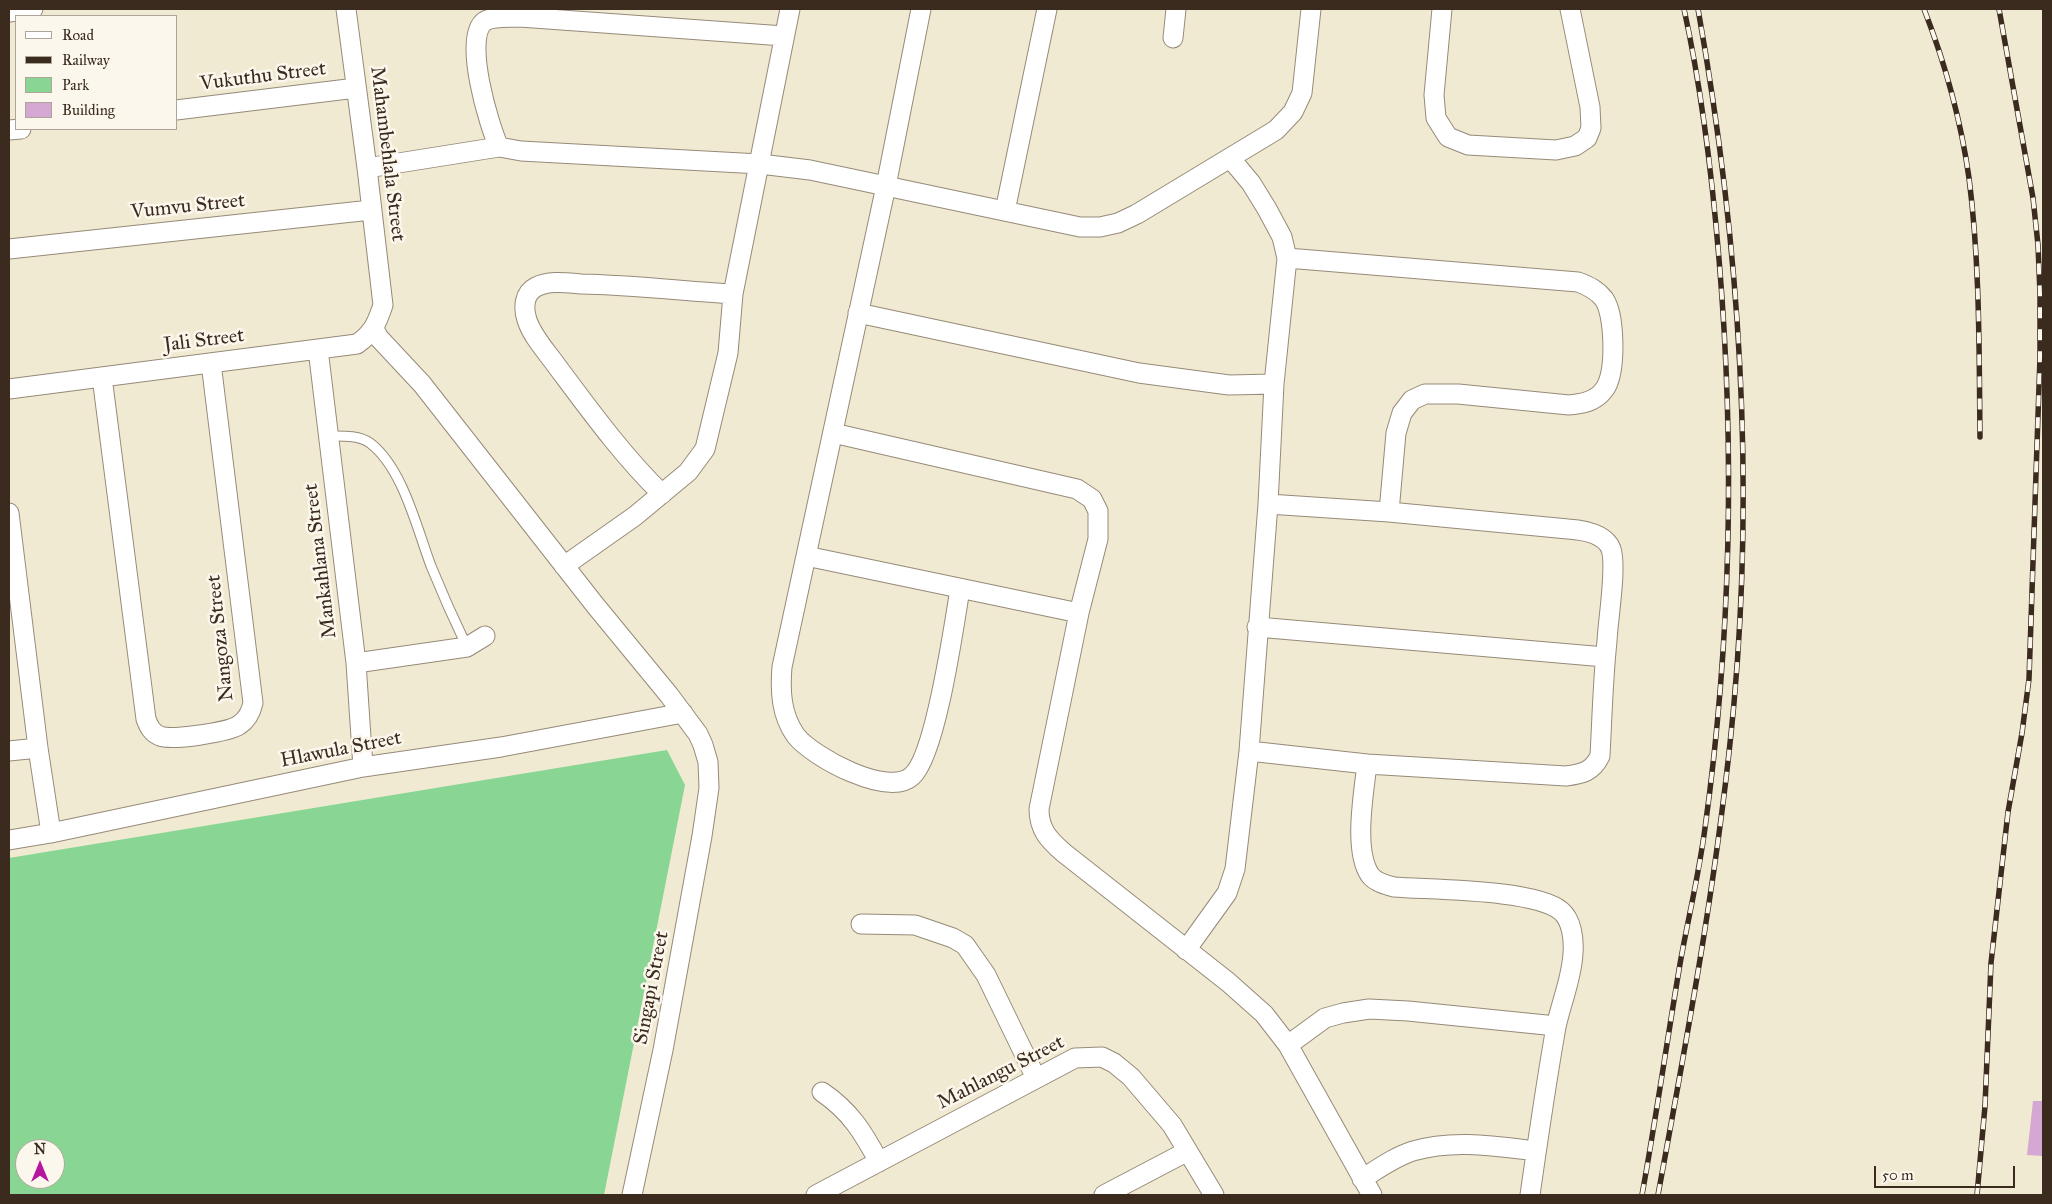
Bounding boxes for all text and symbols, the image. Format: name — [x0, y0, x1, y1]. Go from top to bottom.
legend — [15, 15, 178, 130]
text: Road — [62, 26, 94, 44]
text: Railway — [62, 51, 110, 69]
street label: Vukuthu Street — [199, 57, 327, 97]
street label: Mahambehlala Street — [364, 65, 410, 243]
text: Park — [62, 76, 89, 94]
text: Building — [62, 101, 115, 119]
street label: Vumvu Street — [130, 189, 246, 225]
street label: Jali Street — [162, 324, 246, 358]
street label: Mankahlana Street — [300, 482, 342, 640]
street label: Nangoza Street — [202, 574, 240, 702]
street label: Hlawula Street — [279, 727, 403, 773]
street label: Singapi Street — [629, 929, 675, 1047]
street label: Mahlangu Street — [934, 1031, 1068, 1115]
north arrow — [15, 1139, 65, 1189]
text: N — [34, 1141, 46, 1158]
scale bar — [1877, 1156, 2018, 1188]
text: 50 m — [1882, 1166, 1914, 1184]

